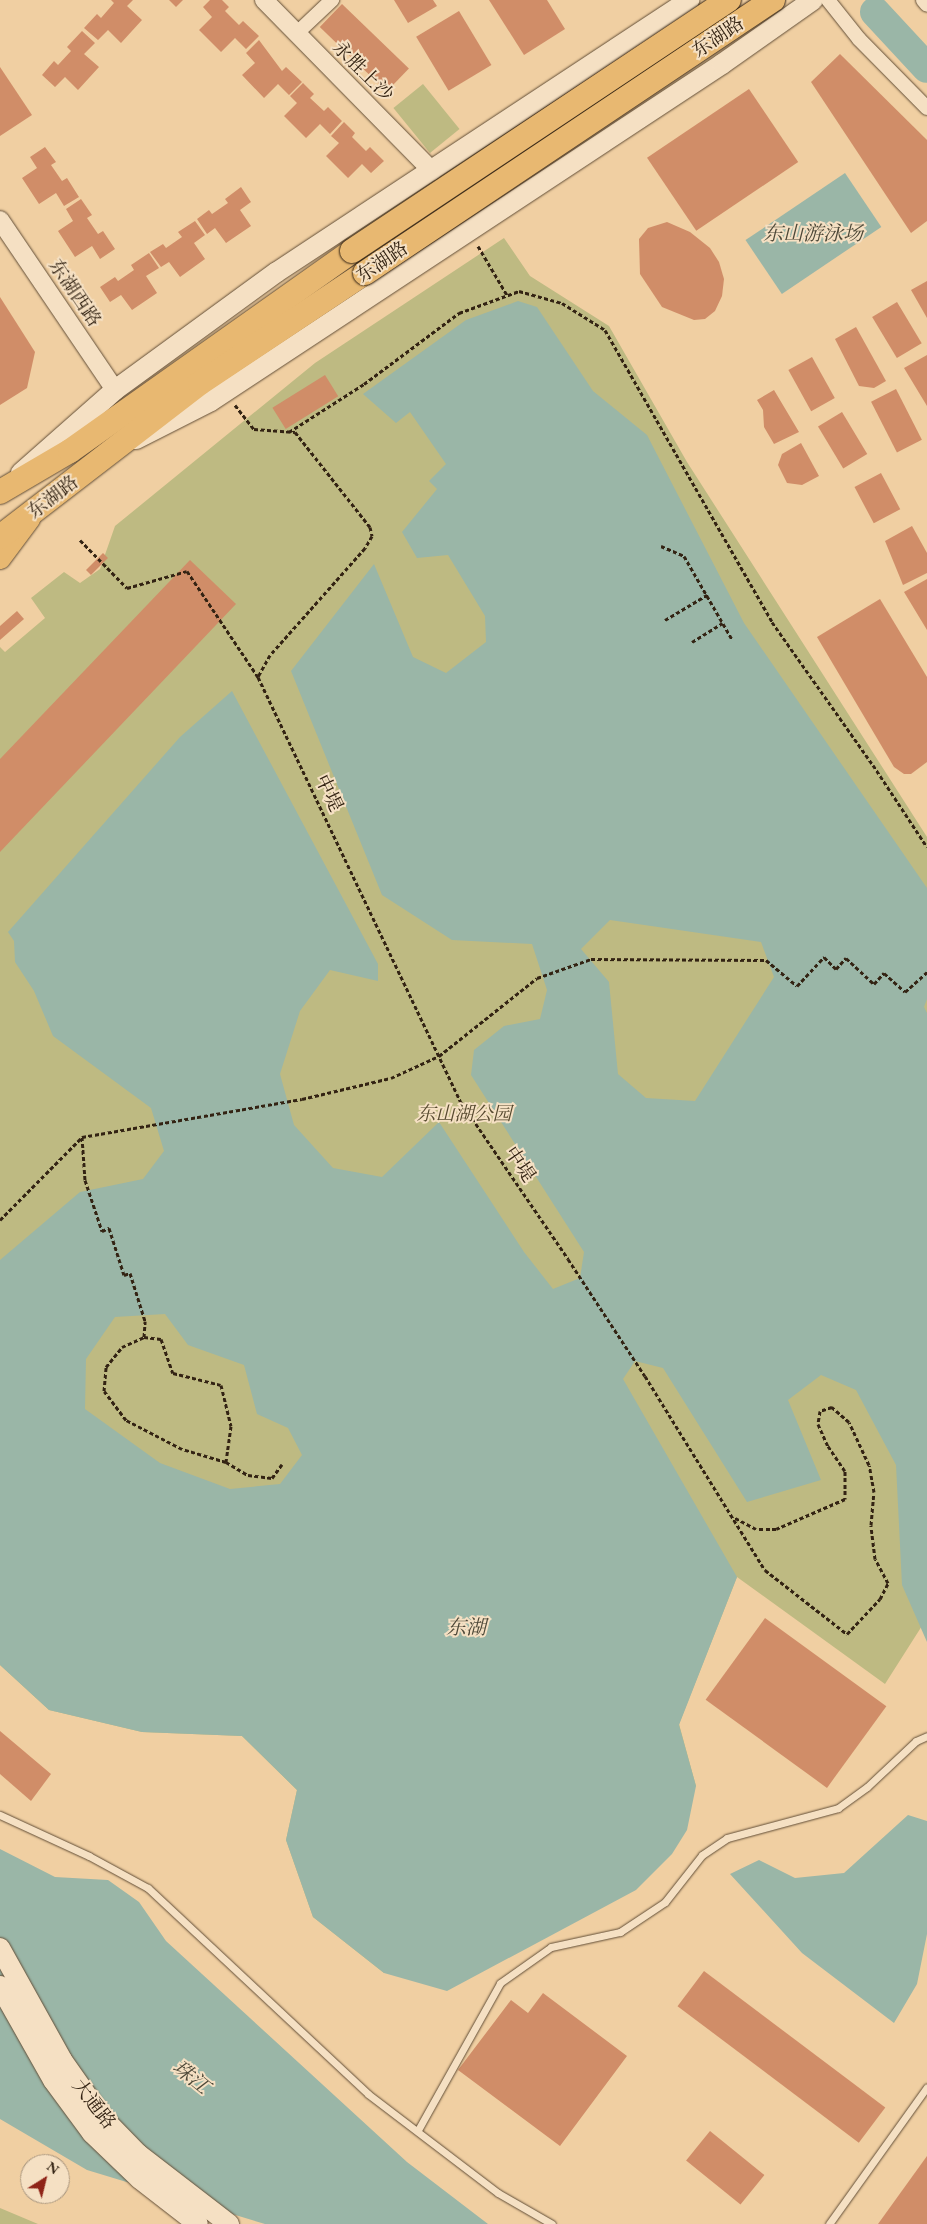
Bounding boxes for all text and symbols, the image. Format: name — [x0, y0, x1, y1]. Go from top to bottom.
street label: 东湖路 — [688, 12, 748, 62]
street label: 永胜上沙 — [328, 36, 398, 106]
water label: 东山游泳场 — [763, 221, 863, 245]
street label: 东湖路 — [352, 237, 412, 287]
street label: 东湖西路 — [44, 255, 106, 331]
street label: 东湖路 — [23, 471, 83, 523]
street label: 中堤 — [310, 771, 348, 815]
park label: 东山湖公园 — [417, 1103, 511, 1125]
street label: 中堤 — [500, 1142, 540, 1186]
water label: 东湖 — [446, 1615, 486, 1639]
water label: 珠江 — [168, 2055, 214, 2099]
street label: 大通路 — [67, 2075, 121, 2133]
north arrow — [20, 2154, 70, 2204]
text: N — [43, 2157, 63, 2178]

